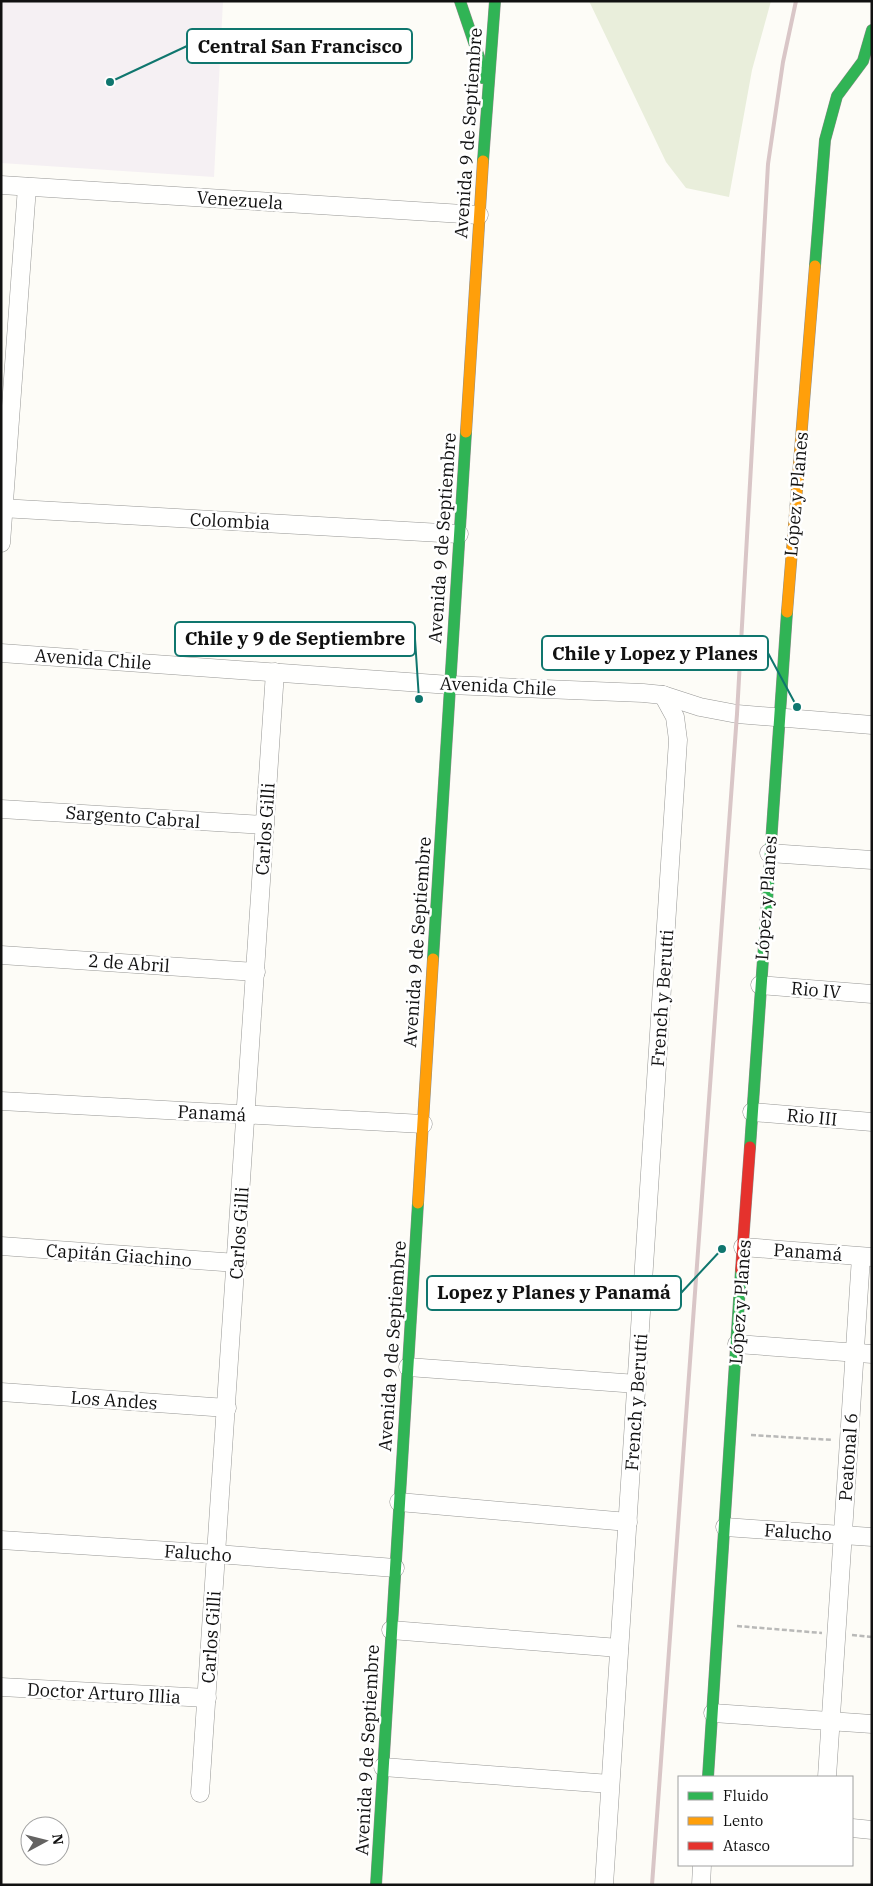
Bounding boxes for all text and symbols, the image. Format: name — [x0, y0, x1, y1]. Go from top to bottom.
street label: Avenida 9 de Septiembre — [449, 27, 487, 239]
callout: Central San Francisco — [187, 29, 412, 63]
text: Central San Francisco — [197, 34, 403, 58]
street label: Venezuela — [196, 185, 284, 215]
street label: López y Planes — [779, 431, 813, 557]
street label: Avenida 9 de Septiembre — [423, 432, 461, 644]
street label: Colombia — [189, 507, 271, 535]
callout: Chile y 9 de Septiembre — [175, 622, 415, 656]
text: Chile y 9 de Septiembre — [185, 626, 406, 650]
callout: Chile y Lopez y Planes — [542, 636, 768, 670]
text: Chile y Lopez y Planes — [552, 641, 758, 665]
street label: Avenida Chile — [34, 643, 152, 675]
street label: Avenida Chile — [439, 671, 557, 701]
street label: Carlos Gilli — [250, 782, 280, 876]
street label: Sargento Cabral — [65, 801, 201, 833]
street label: López y Planes — [750, 835, 782, 961]
street label: Avenida 9 de Septiembre — [398, 836, 436, 1048]
street label: French y Berutti — [646, 928, 678, 1068]
street label: 2 de Abril — [87, 949, 171, 977]
street label: Rio IV — [790, 976, 842, 1004]
street label: Panamá — [177, 1100, 247, 1126]
street label: Rio III — [786, 1103, 838, 1131]
street label: Carlos Gilli — [224, 1186, 254, 1280]
street label: Capitán Giachino — [45, 1238, 193, 1272]
street label: Panamá — [773, 1238, 843, 1266]
street label: López y Planes — [724, 1239, 756, 1365]
street label: Avenida 9 de Septiembre — [373, 1240, 411, 1452]
callout: Lopez y Planes y Panamá — [427, 1276, 681, 1310]
text: Lopez y Planes y Panamá — [437, 1280, 671, 1304]
street label: French y Berutti — [620, 1332, 652, 1472]
street label: Los Andes — [70, 1385, 158, 1415]
street label: Peatonal 6 — [833, 1412, 863, 1502]
street label: Falucho — [763, 1518, 833, 1546]
street label: Falucho — [163, 1539, 233, 1567]
street label: Carlos Gilli — [196, 1590, 226, 1684]
street label: Avenida 9 de Septiembre — [350, 1644, 384, 1856]
street label: Doctor Arturo Illia — [27, 1677, 182, 1709]
legend — [678, 1776, 853, 1866]
text: Fluido — [723, 1786, 768, 1805]
text: Lento — [723, 1811, 763, 1830]
north arrow — [20, 1816, 70, 1866]
text: N — [48, 1833, 68, 1846]
text: Atasco — [723, 1836, 770, 1855]

